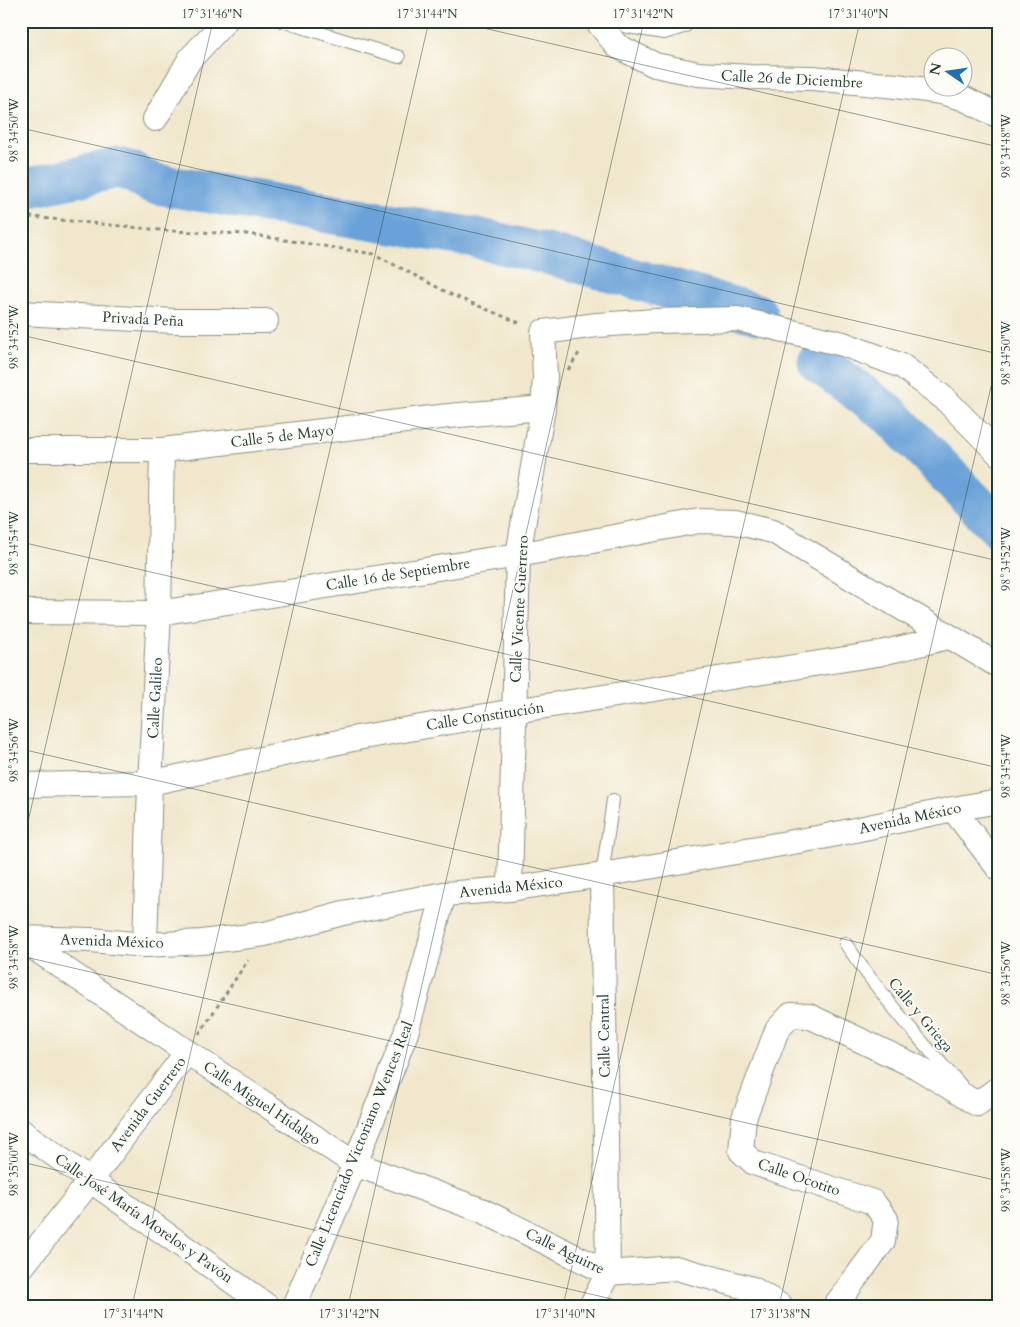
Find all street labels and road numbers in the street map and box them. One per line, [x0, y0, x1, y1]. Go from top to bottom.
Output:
street label: Calle 26 de Diciembre [721, 65, 864, 93]
street label: Privada Peña [102, 307, 185, 331]
street label: Calle 5 de Mayo [229, 420, 335, 452]
street label: Calle Vicente Guerrero [505, 535, 533, 683]
street label: Calle 16 de Septiembre [324, 553, 472, 595]
street label: Calle Galileo [143, 657, 167, 739]
street label: Calle Constitución [425, 697, 546, 735]
street label: Avenida México [857, 797, 963, 839]
street label: Avenida México [458, 872, 564, 902]
street label: Avenida México [60, 929, 164, 953]
street label: Calle y Griega [884, 973, 958, 1057]
street label: Calle Central [593, 994, 615, 1078]
street label: Calle Licenciado Victoriano Wences Real [300, 1018, 418, 1270]
street label: Avenida Guerrero [106, 1052, 190, 1156]
street label: Calle Miguel Hidalgo [199, 1056, 325, 1150]
street label: Calle José María Morelos y Pavón [51, 1149, 237, 1288]
street label: Calle Ocotito [755, 1154, 843, 1200]
street label: Calle Aguirre [522, 1223, 608, 1279]

